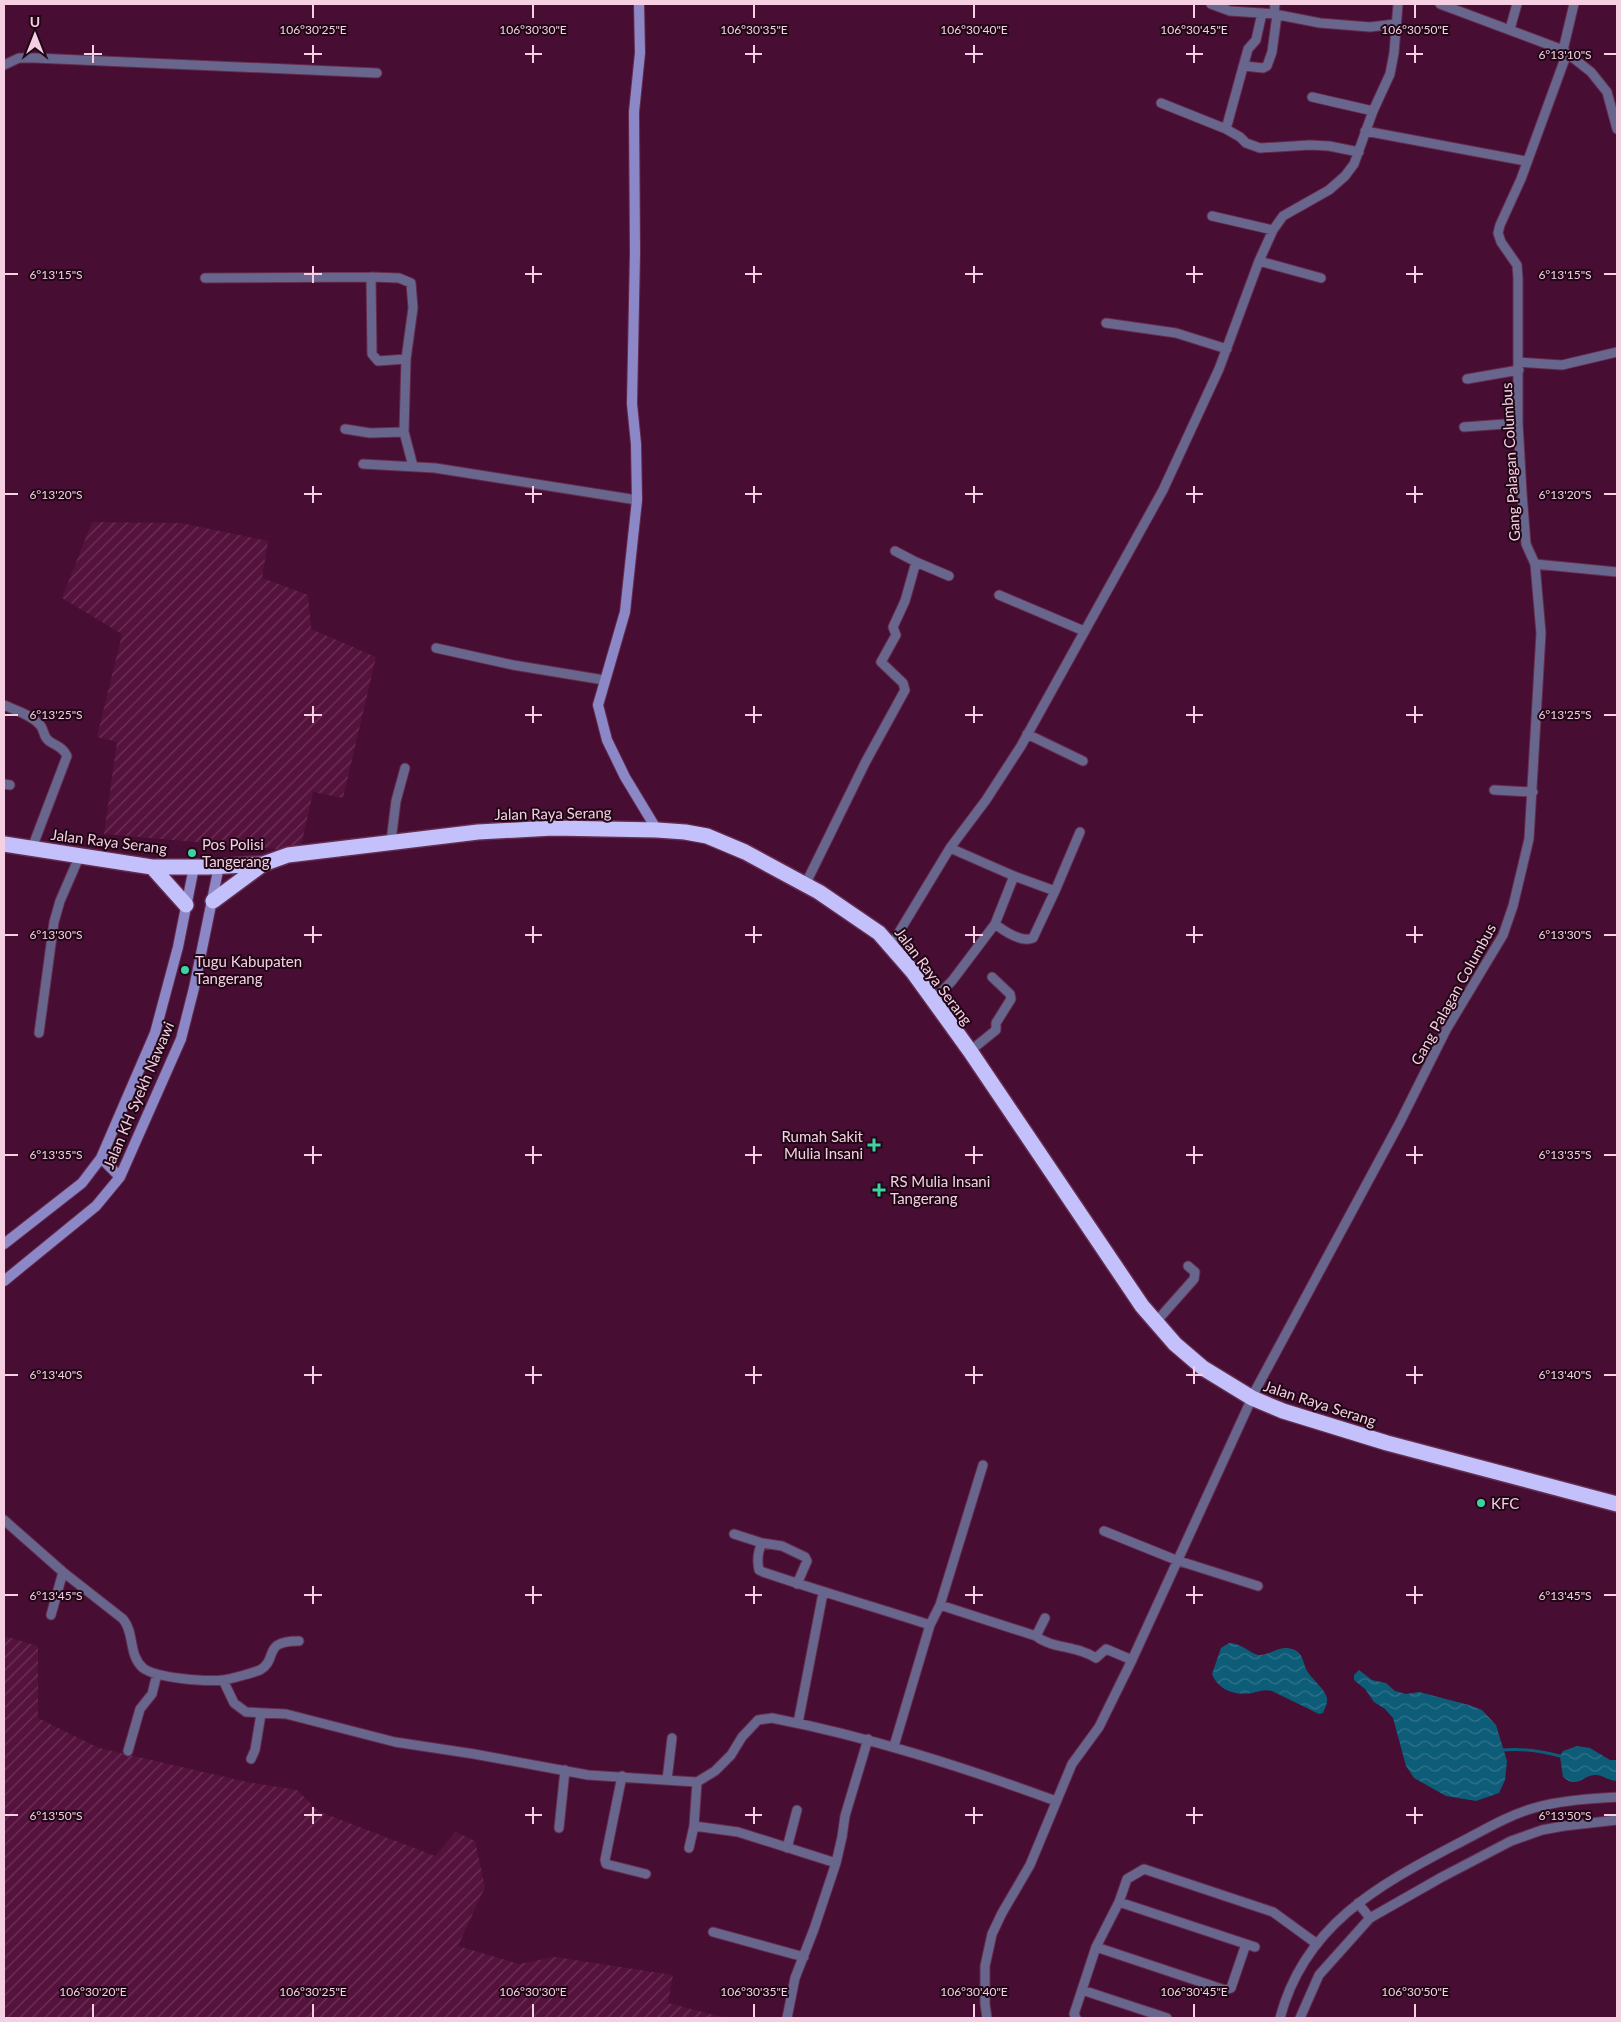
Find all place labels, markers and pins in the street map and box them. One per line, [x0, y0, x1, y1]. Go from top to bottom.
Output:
place label: Pos Polisi Tangerang [202, 835, 270, 870]
marker: Pos Polisi Tangerang [186, 847, 198, 859]
place label: Tugu Kabupaten Tangerang [195, 952, 302, 987]
marker: Tugu Kabupaten Tangerang [179, 964, 191, 976]
place label: Rumah Sakit Mulia Insani [781, 1127, 864, 1162]
marker: Rumah Sakit Mulia Insani [867, 1138, 881, 1152]
place label: RS Mulia Insani Tangerang [890, 1172, 990, 1207]
marker: RS Mulia Insani Tangerang [872, 1183, 886, 1197]
place label: KFC [1491, 1494, 1519, 1512]
marker: KFC [1475, 1497, 1487, 1509]

